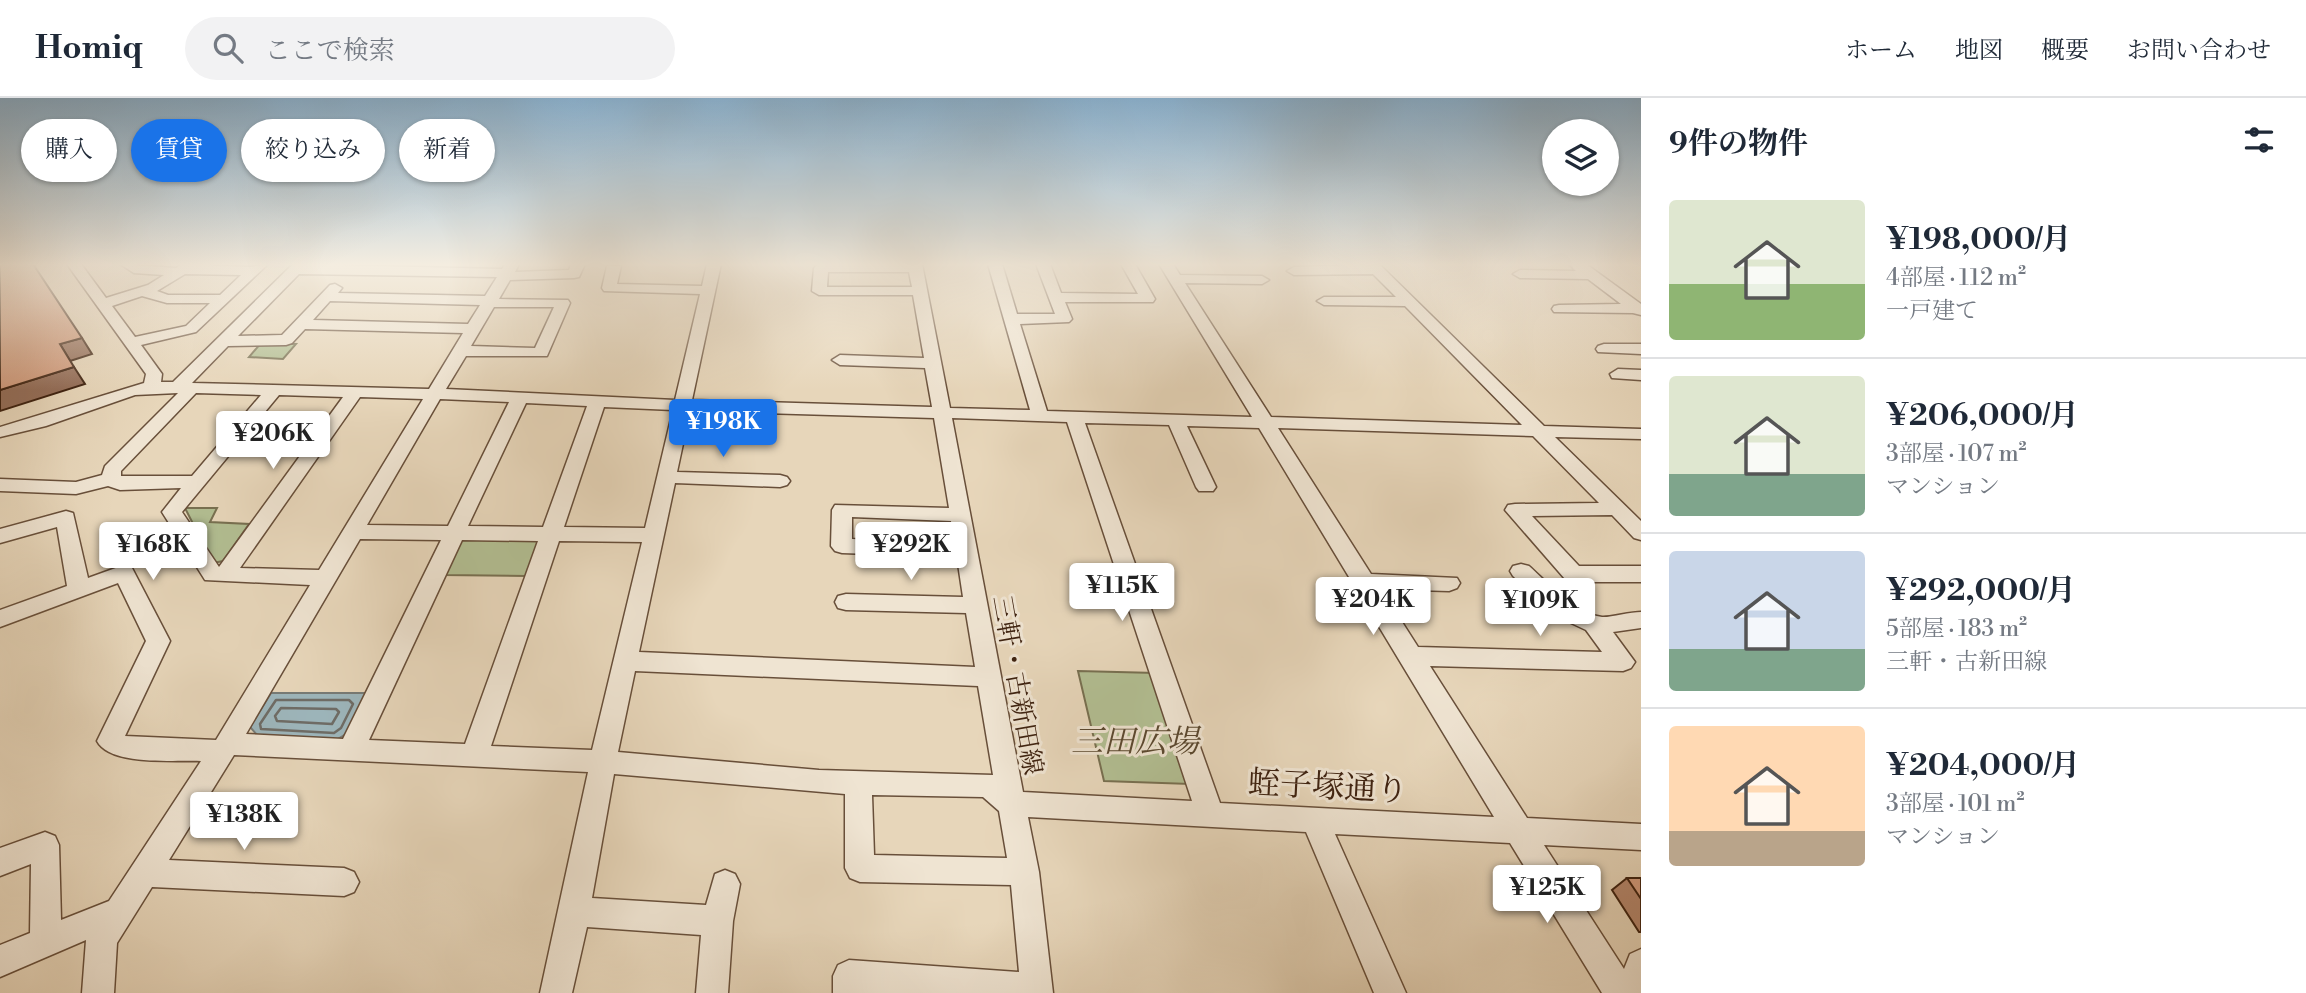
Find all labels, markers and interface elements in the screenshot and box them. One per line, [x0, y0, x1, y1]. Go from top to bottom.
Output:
search box [185, 17, 675, 80]
text: Homiq [35, 28, 143, 69]
icon: search [209, 29, 247, 67]
text: ここで検索 [265, 35, 395, 67]
text: ホーム [1845, 36, 1917, 66]
text: 地図 [1955, 36, 2003, 66]
text: 概要 [2041, 36, 2089, 66]
text: お問い合わせ [2127, 36, 2271, 66]
chip: 購入 [21, 119, 117, 182]
chip: 賃貸 [131, 119, 227, 182]
chip: 絞り込み [241, 119, 385, 182]
chip: 新着 [399, 119, 495, 182]
map controls [1542, 119, 1619, 196]
button: layers [1542, 119, 1619, 196]
icon: filters [2240, 121, 2278, 159]
text: 9件の物件 [1669, 125, 1808, 163]
text: ¥198,000/月 [1886, 221, 2071, 259]
icon: home [1725, 228, 1809, 312]
text: 4部屋 · 112 m² [1886, 264, 2026, 292]
text: 一戸建て [1886, 297, 1978, 325]
text: ¥206,000/月 [1886, 397, 2079, 435]
pin: ¥198K [674, 400, 772, 459]
icon: home [1725, 404, 1809, 488]
text: ¥198K [685, 408, 761, 436]
pin: ¥206K [224, 412, 322, 471]
text: ¥206K [232, 420, 314, 448]
text: 3部屋 · 107 m² [1886, 440, 2027, 468]
text: マンション [1886, 473, 2000, 501]
pin: ¥168K [104, 522, 202, 582]
pin: ¥292K [862, 522, 960, 582]
text: ¥168K [115, 531, 191, 559]
text: ¥292K [871, 531, 951, 559]
pin: ¥115K [1073, 564, 1171, 623]
text: ¥115K [1085, 572, 1159, 600]
text: ¥292,000/月 [1886, 572, 2076, 610]
pin: ¥204K [1324, 578, 1422, 637]
pin: ¥109K [1491, 578, 1589, 638]
icon: home [1725, 579, 1809, 663]
text: ¥204K [1332, 586, 1414, 614]
text: ¥109K [1501, 587, 1579, 615]
street label: 三軒・古新田線 [985, 593, 1049, 778]
text: 5部屋 · 183 m² [1886, 615, 2027, 643]
text: 三軒・古新田線 [1886, 648, 2047, 676]
park label: 三田広場 [1071, 722, 1202, 762]
text: ¥204,000/月 [1886, 747, 2080, 785]
icon: home [1725, 754, 1809, 838]
street label: 蛭子塚通り [1247, 763, 1409, 811]
text: 3部屋 · 101 m² [1886, 790, 2025, 818]
pin: ¥138K [195, 792, 293, 852]
text: ¥138K [206, 801, 282, 829]
text: マンション [1886, 823, 2000, 851]
pin: ¥125K [1498, 866, 1596, 925]
text: ¥125K [1509, 874, 1585, 902]

